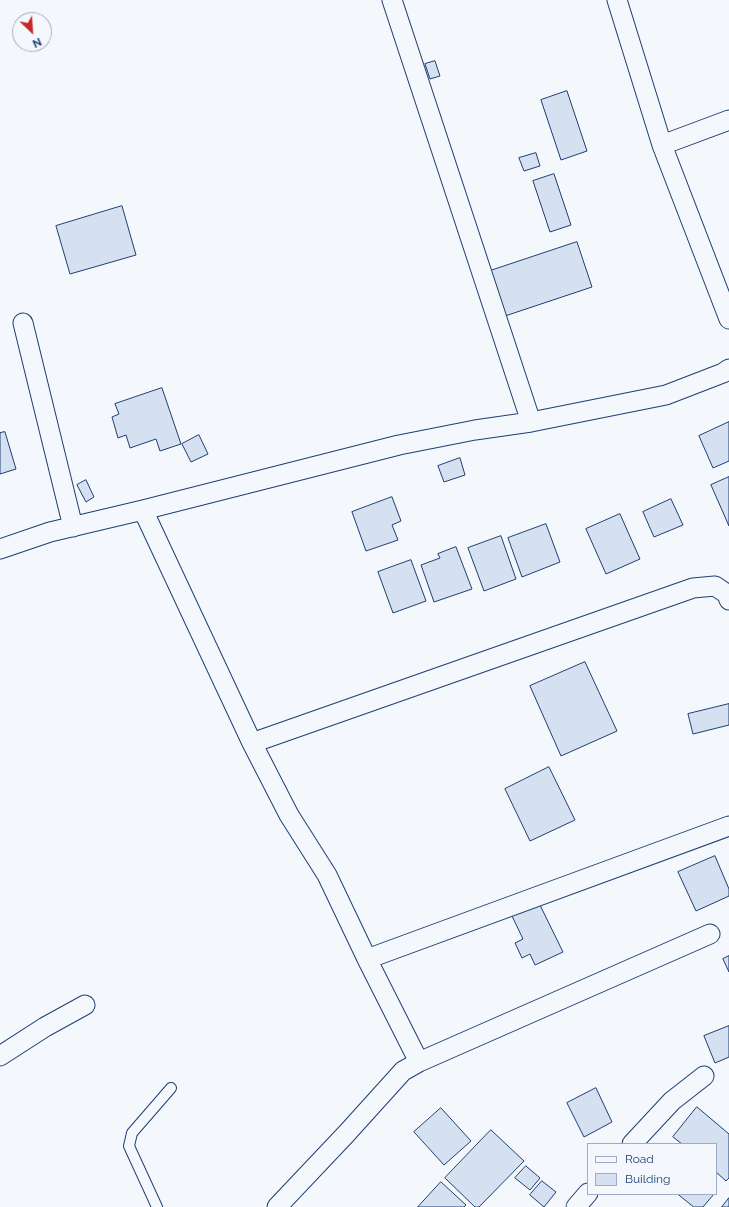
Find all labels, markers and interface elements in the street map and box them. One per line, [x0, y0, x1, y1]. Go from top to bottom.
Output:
north arrow [12, 12, 52, 52]
text: N [30, 35, 43, 50]
legend [587, 1143, 717, 1195]
text: Road [625, 1152, 654, 1166]
text: Building [625, 1172, 671, 1186]

